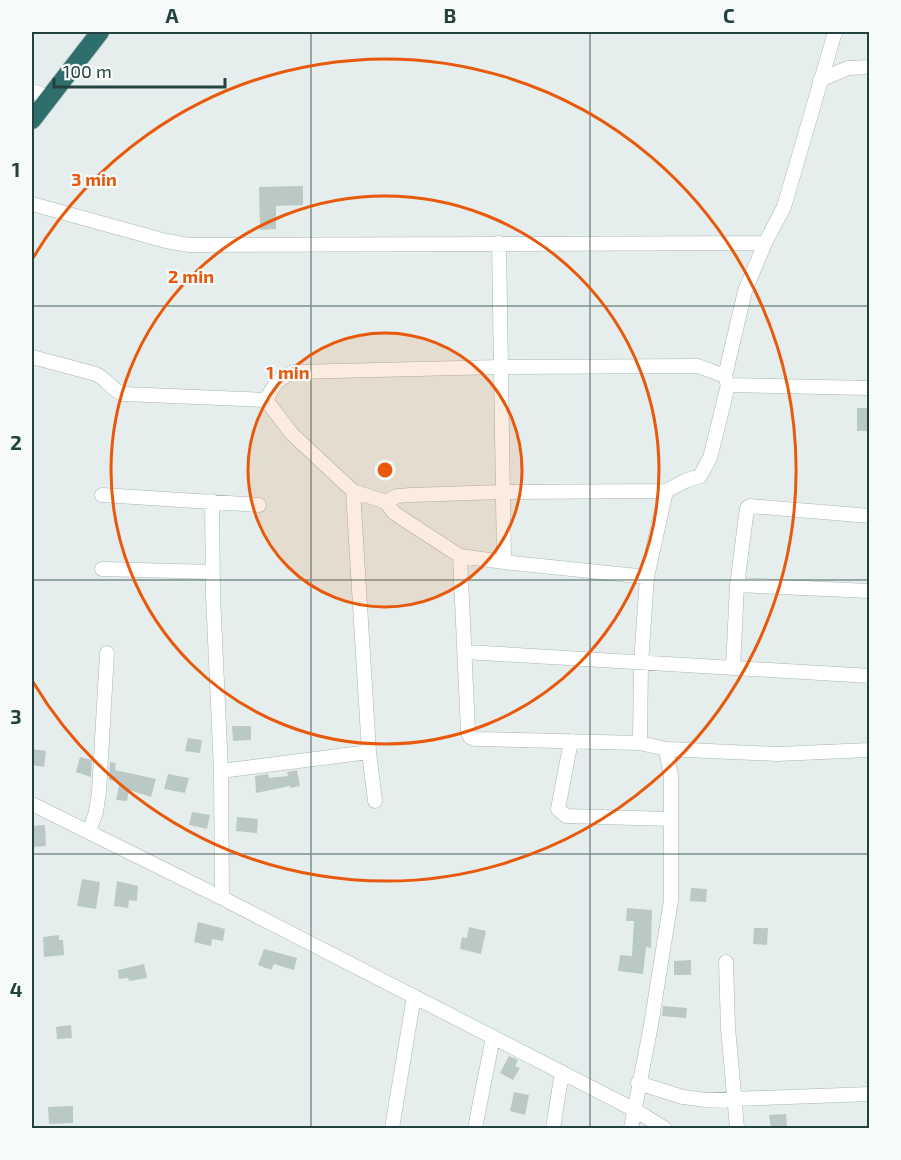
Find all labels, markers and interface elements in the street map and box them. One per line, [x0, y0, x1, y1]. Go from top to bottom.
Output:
text: A [165, 3, 179, 27]
text: B [444, 3, 456, 27]
text: C [723, 3, 735, 27]
scale bar [54, 51, 225, 89]
text: 100 m [63, 60, 112, 82]
text: 1 [12, 157, 20, 181]
text: 3 min [71, 168, 117, 190]
text: 2 min [168, 265, 214, 287]
text: 1 min [266, 361, 310, 383]
text: 2 [10, 430, 22, 454]
centre of rings [375, 460, 395, 480]
text: 3 [10, 704, 22, 728]
text: 4 [10, 977, 23, 1001]

